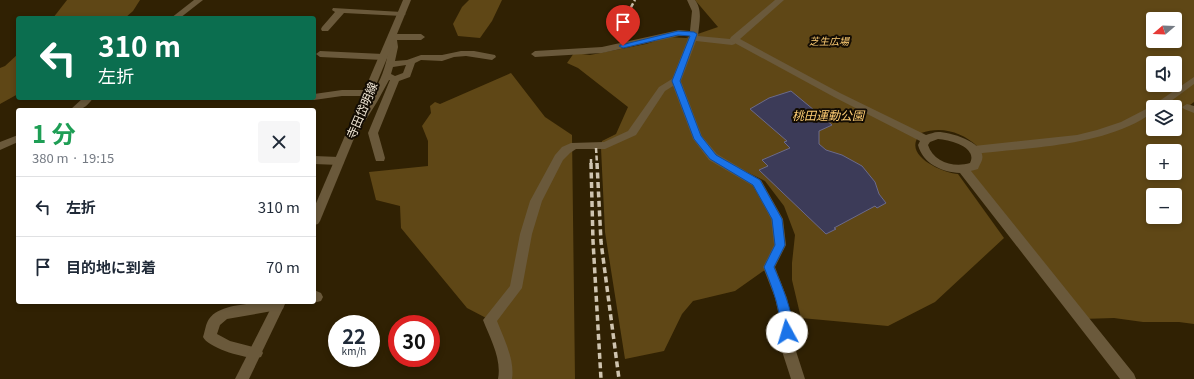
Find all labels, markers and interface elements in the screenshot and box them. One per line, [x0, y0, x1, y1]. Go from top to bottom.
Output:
pin [606, 5, 640, 46]
icon: arrive [612, 11, 634, 33]
north arrow [1146, 12, 1182, 48]
map controls [1146, 12, 1182, 224]
text: 310 m [98, 25, 181, 65]
icon: left [32, 32, 84, 84]
park label: 芝生広場 [809, 33, 850, 48]
button: sound [1146, 56, 1182, 92]
text: 左折 [98, 62, 134, 88]
street label: 寺田岱明線 [341, 79, 381, 141]
button: layers [1146, 100, 1182, 136]
park label: 桃田運動公園 [792, 106, 866, 123]
text: 1 分 [32, 115, 76, 150]
button: close [258, 121, 300, 163]
button: + [1146, 144, 1182, 180]
text: 380 m · 19:15 [32, 148, 114, 167]
button: − [1146, 188, 1182, 224]
icon: left [32, 196, 54, 218]
text: 左折 [66, 196, 96, 217]
text: 310 m [258, 196, 300, 217]
icon: arrive [32, 256, 54, 278]
text: 目的地に到着 [66, 256, 156, 277]
text: 70 m [266, 256, 300, 277]
position arrow [766, 311, 808, 353]
speed limit sign: 30 [388, 315, 440, 367]
text: 22 [342, 321, 366, 350]
text: km/h [342, 343, 366, 358]

